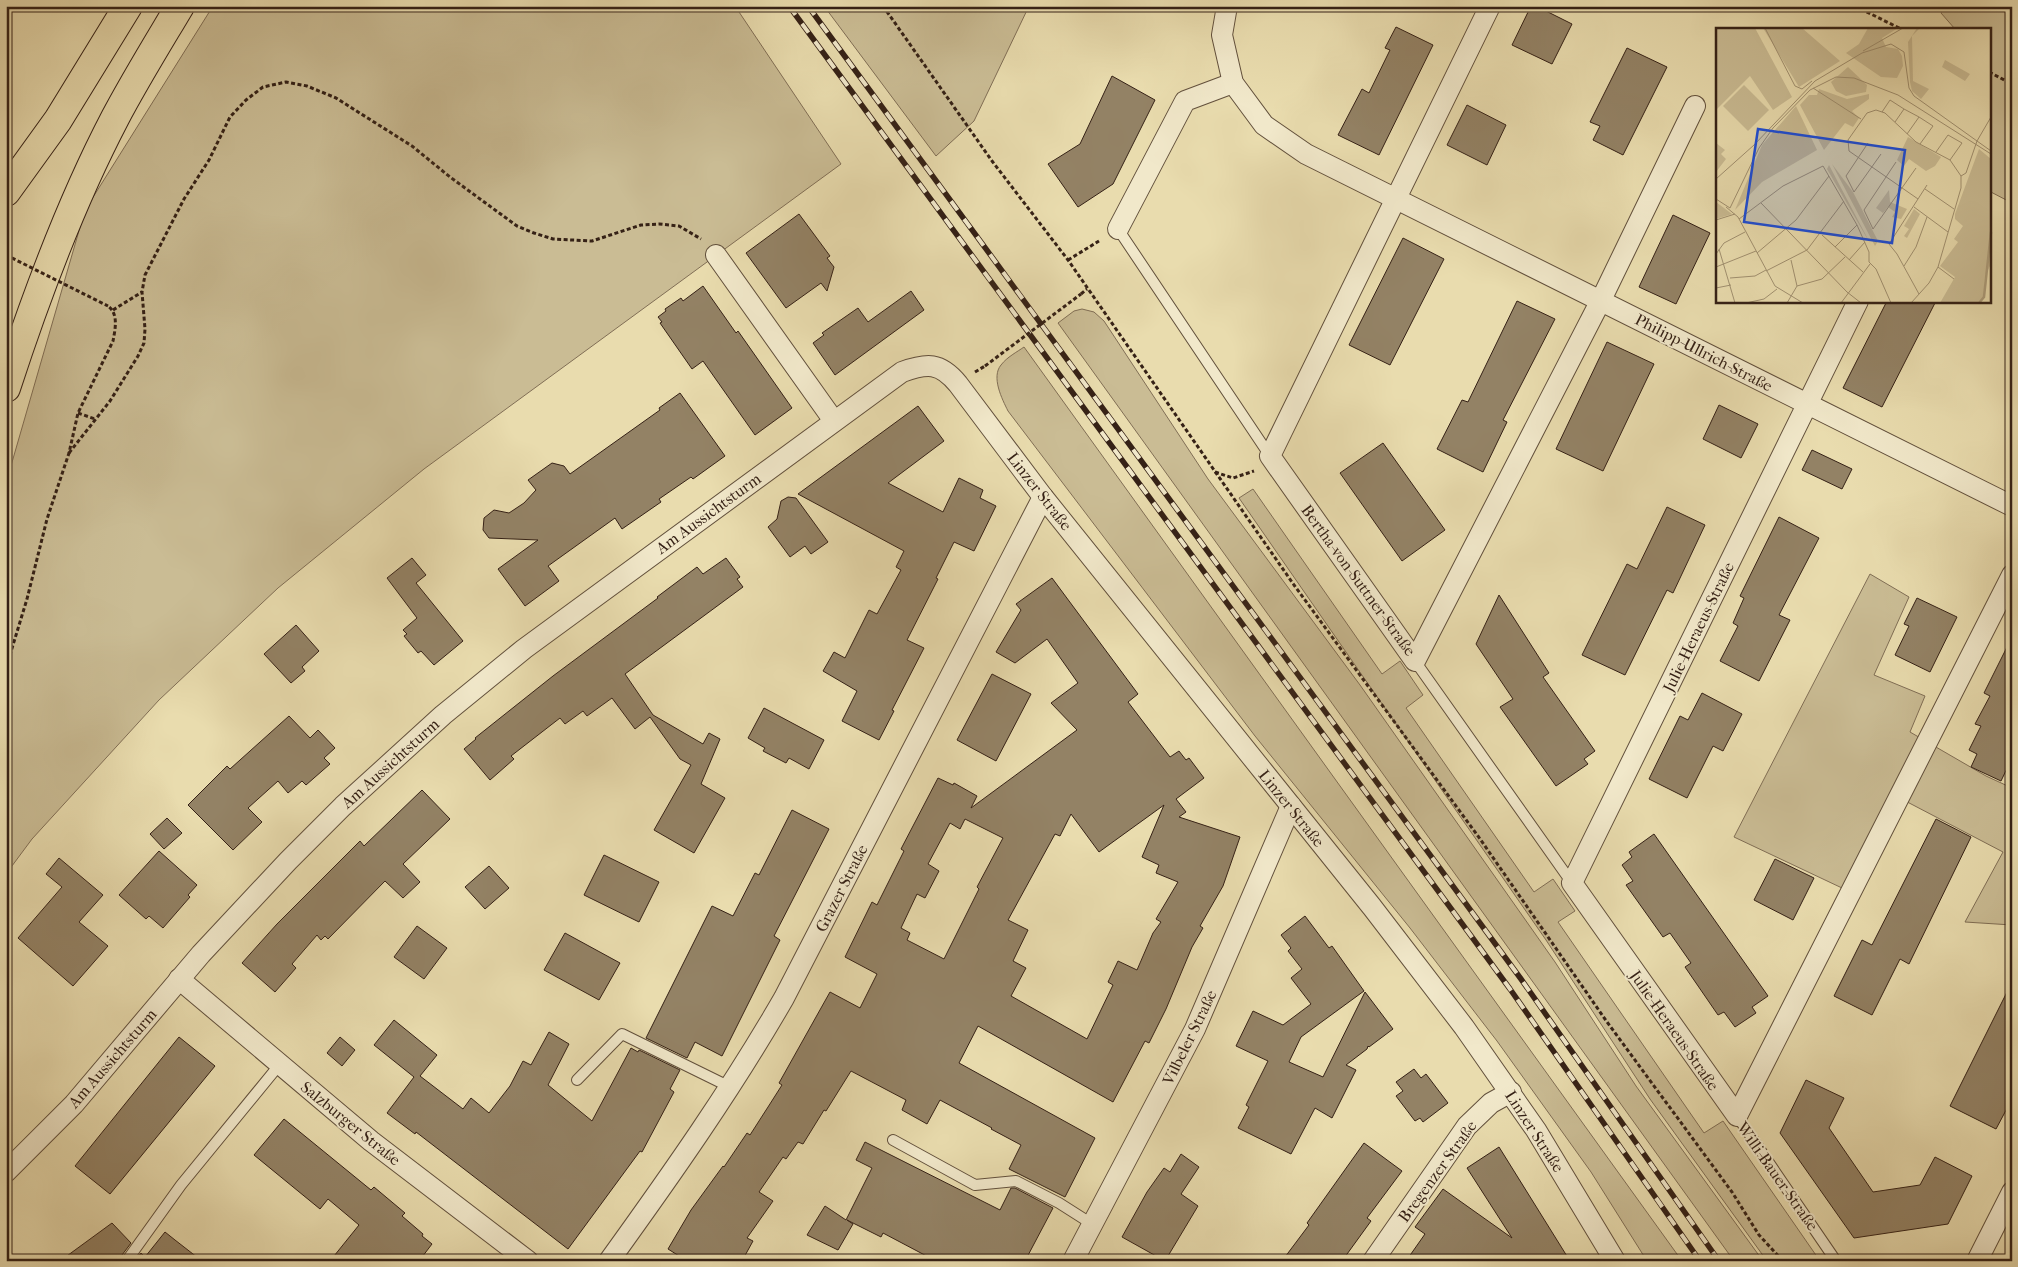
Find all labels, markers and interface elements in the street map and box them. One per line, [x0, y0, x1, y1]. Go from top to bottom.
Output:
inset map [1716, 28, 1990, 302]
street label: Philipp-Ullrich-Straße [1632, 310, 1776, 395]
street label: Linzer Straße [1003, 449, 1076, 534]
street label: Am Aussichtsturm [651, 469, 765, 558]
street label: Bertha-von-Suttner-Straße [1297, 501, 1420, 660]
street label: Julie-Heraeus-Straße [1658, 559, 1738, 697]
street label: Am Aussichtsturm [337, 714, 444, 813]
street label: Linzer Straße [1255, 766, 1329, 851]
street label: Grazer Straße [811, 841, 872, 935]
street label: Julie-Heraeus-Straße [1625, 965, 1723, 1094]
street label: Vilbeler Straße [1158, 987, 1221, 1089]
street label: Am Aussichtsturm [64, 1004, 161, 1113]
street label: Salzburger Straße [297, 1077, 404, 1169]
street label: Linzer Straße [1501, 1087, 1568, 1176]
street label: Bregenzer Straße [1394, 1117, 1481, 1226]
street label: Willi-Bauer-Straße [1732, 1117, 1822, 1234]

